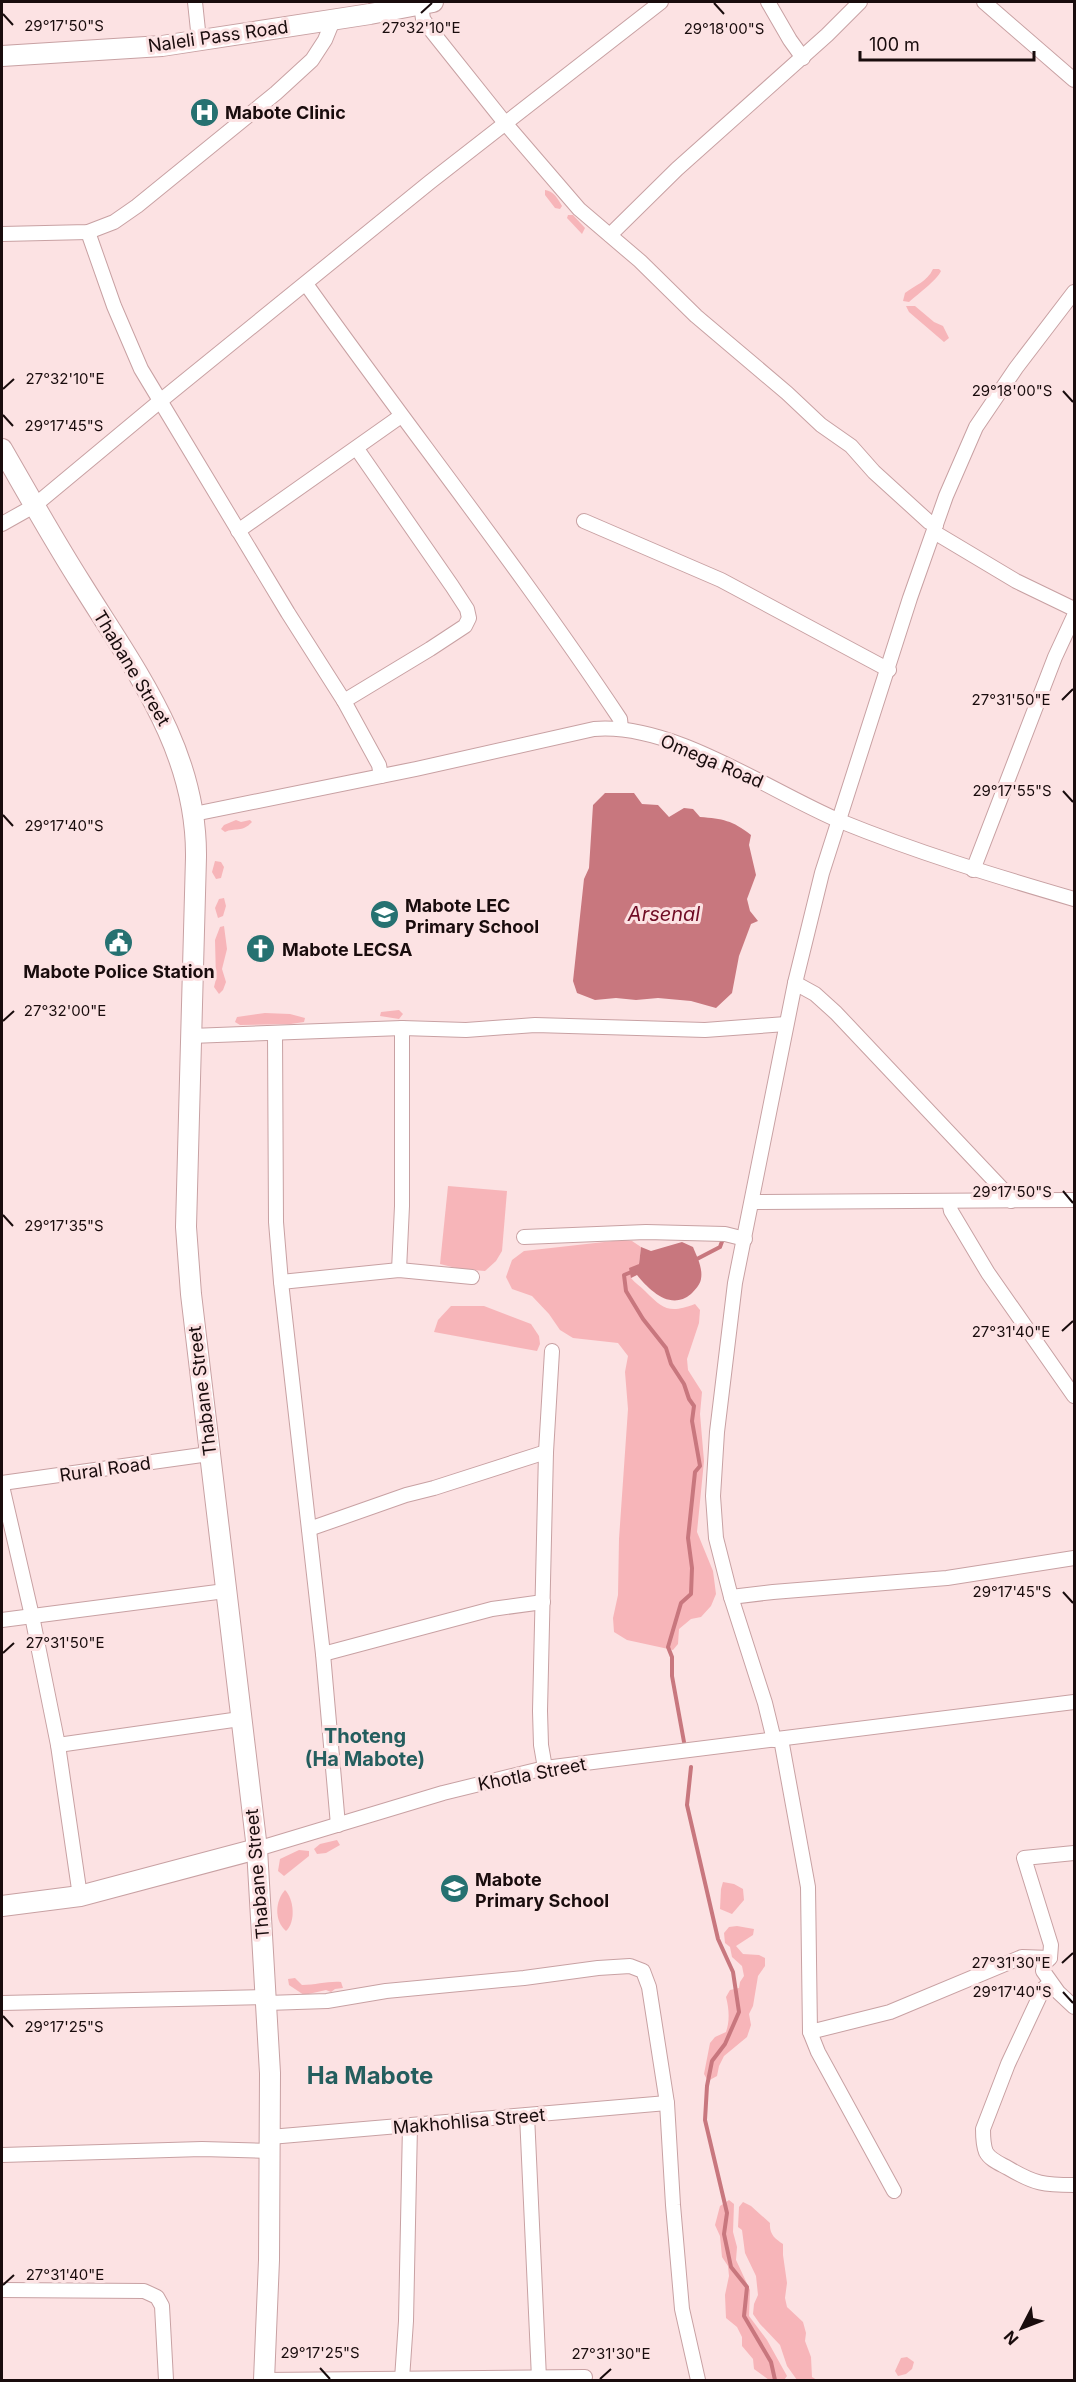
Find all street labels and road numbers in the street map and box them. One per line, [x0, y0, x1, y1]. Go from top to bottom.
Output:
street label: Naleli Pass Road [147, 16, 289, 56]
street label: Thabane Street [89, 607, 175, 729]
street label: Omega Road [657, 730, 767, 792]
street label: Thabane Street [184, 1325, 220, 1457]
street label: Rural Road [58, 1452, 152, 1486]
street label: Khotla Street [476, 1753, 588, 1795]
street label: Thabane Street [241, 1808, 273, 1940]
street label: Makhohlisa Street [392, 2104, 546, 2138]

